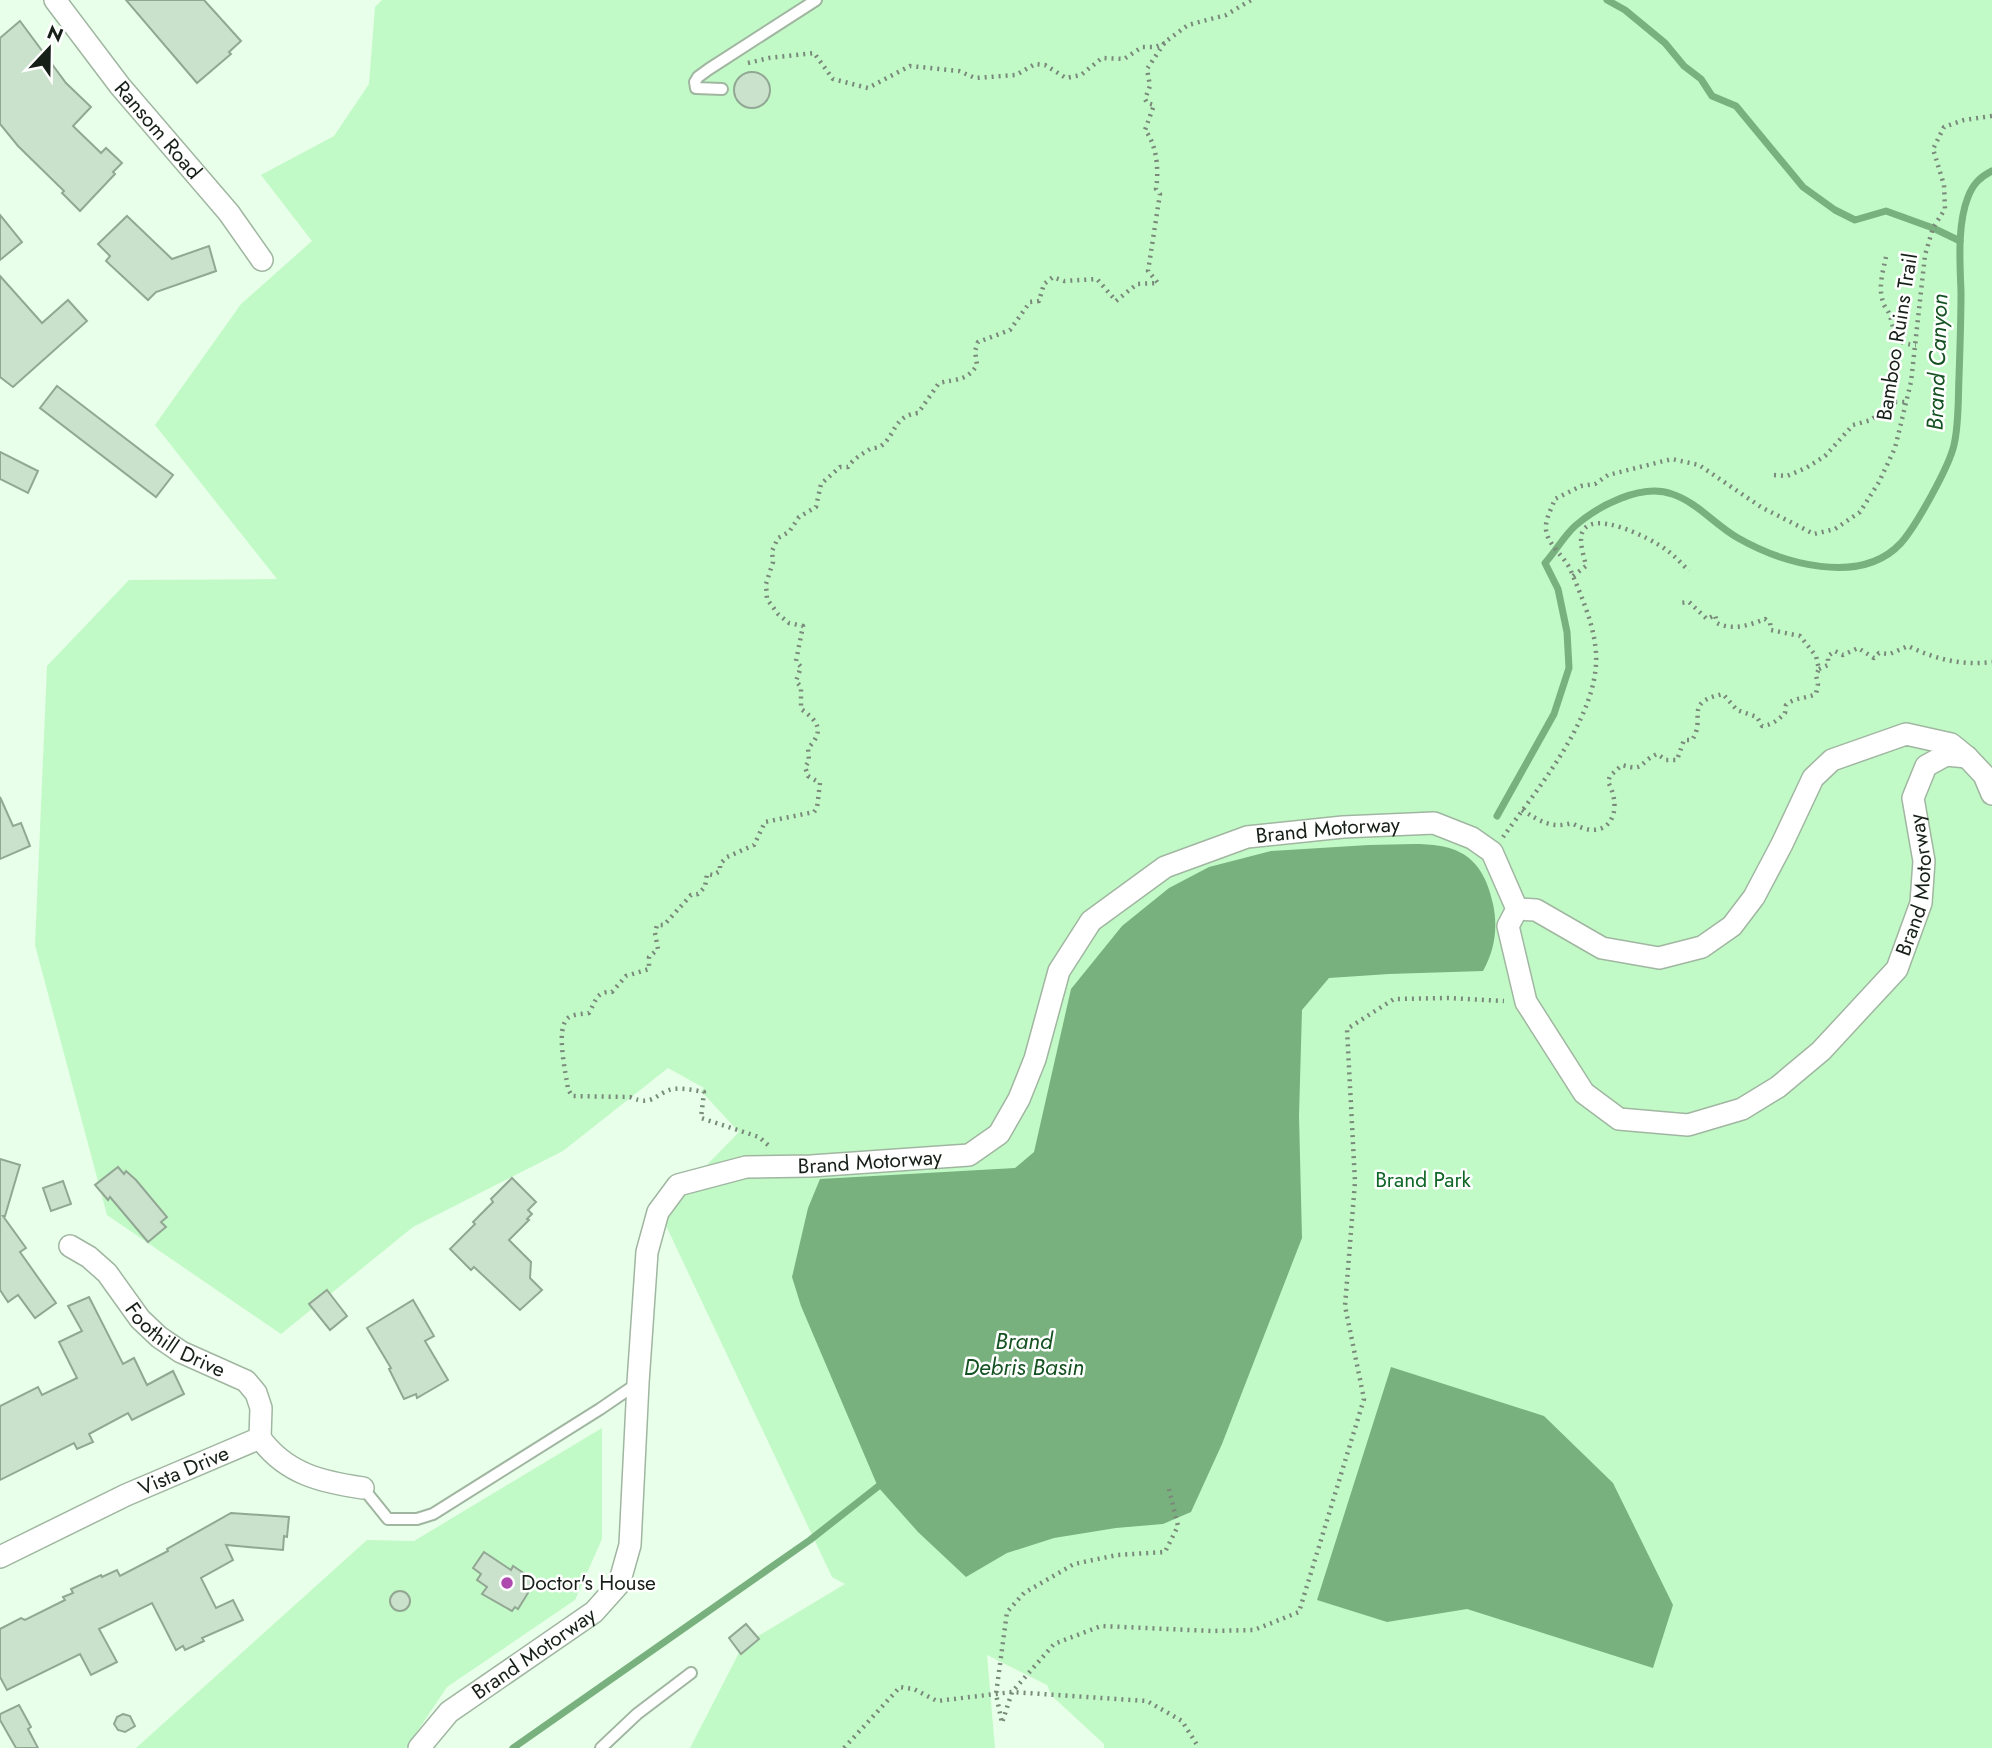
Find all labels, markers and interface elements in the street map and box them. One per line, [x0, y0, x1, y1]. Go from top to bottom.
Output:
north arrow [14, 14, 84, 84]
text: N [43, 18, 67, 49]
street label: Ransom Road [107, 75, 209, 186]
street label: Bamboo Ruins Trail [1869, 251, 1925, 423]
water label: Brand Canyon [1918, 293, 1956, 431]
street label: Brand Motorway [1254, 809, 1401, 851]
street label: Brand Motorway [1888, 811, 1940, 960]
street label: Brand Motorway [797, 1142, 944, 1181]
park label: Brand Park [1375, 1165, 1472, 1195]
street label: Foothill Drive [118, 1296, 230, 1385]
water label: Brand Debris Basin [964, 1324, 1084, 1384]
street label: Vista Drive [134, 1438, 234, 1503]
place label: Doctor's House [521, 1568, 656, 1598]
marker: Doctor's House [499, 1575, 515, 1591]
street label: Brand Motorway [466, 1600, 603, 1707]

